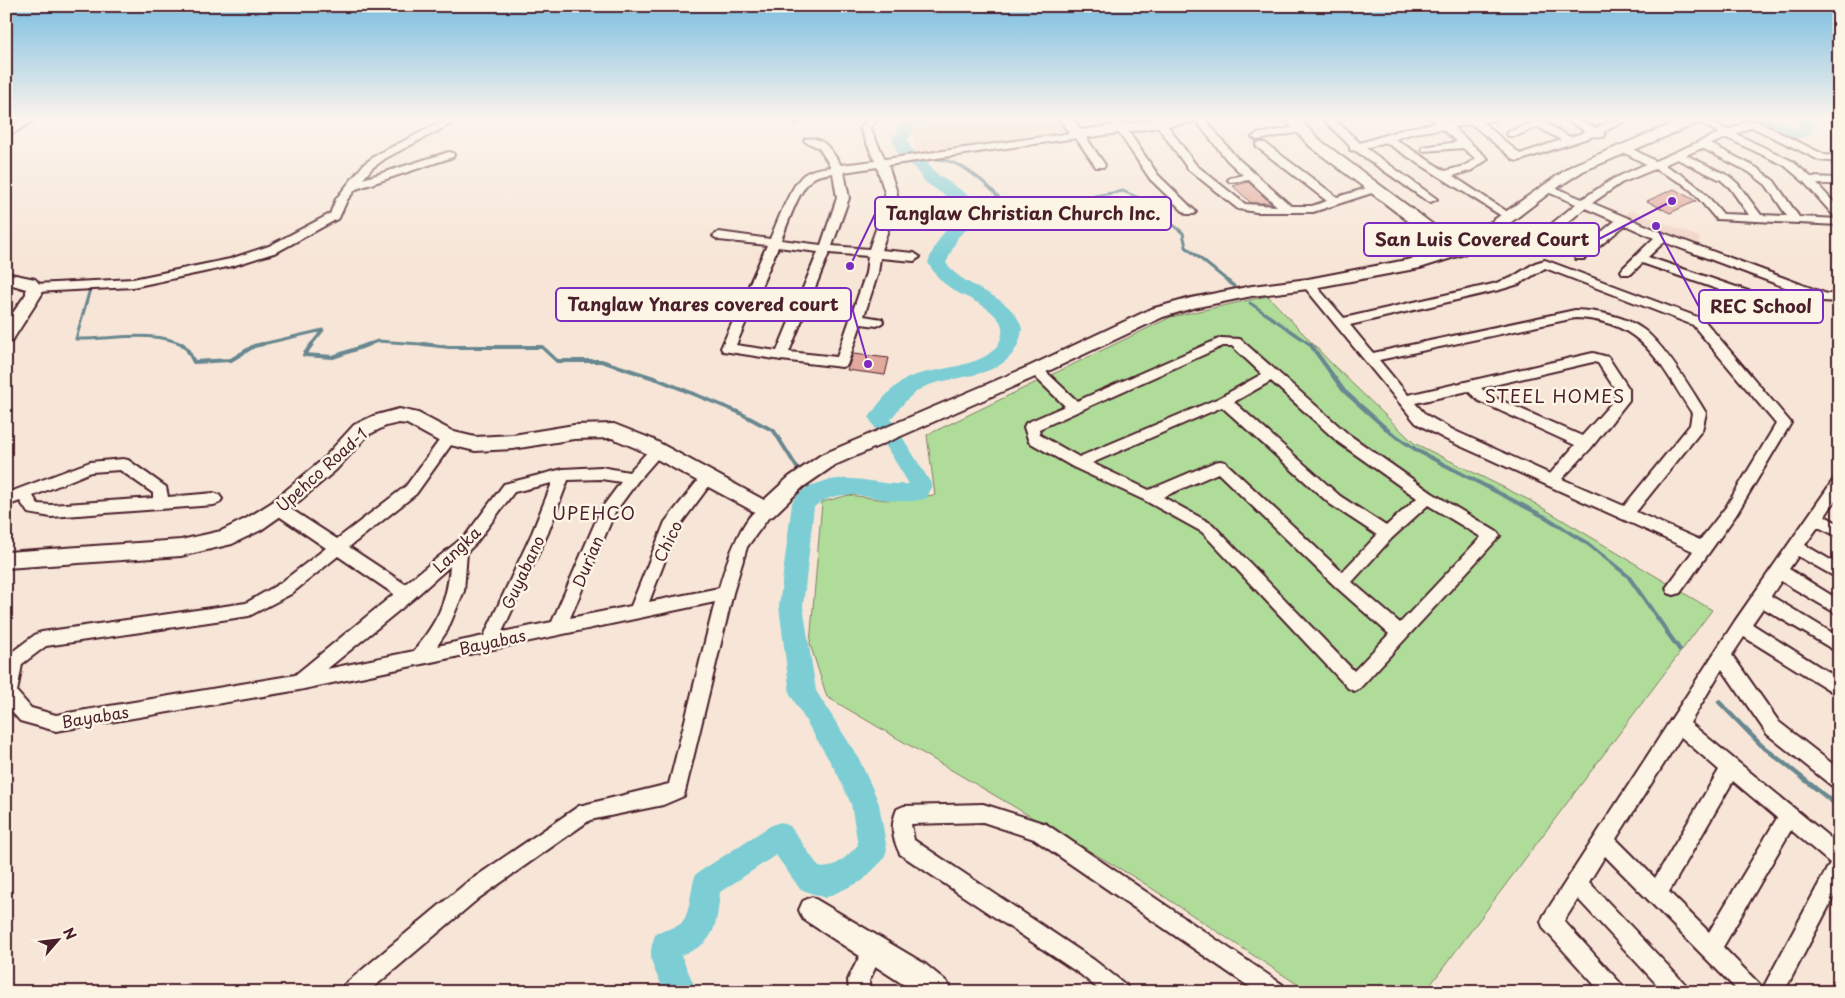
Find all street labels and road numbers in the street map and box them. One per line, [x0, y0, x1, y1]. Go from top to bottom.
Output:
street label: Upehco Road-1 [270, 421, 372, 517]
street label: Chico [647, 516, 687, 566]
street label: Langka [427, 520, 485, 578]
street label: Guyabano [494, 531, 550, 613]
street label: Durian [565, 532, 609, 590]
street label: Bayabas [456, 622, 528, 660]
street label: Bayabas [60, 699, 130, 733]

